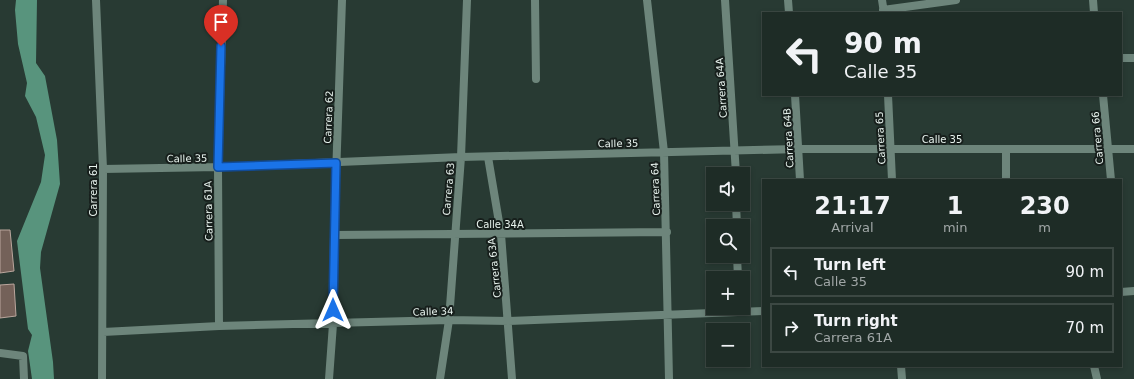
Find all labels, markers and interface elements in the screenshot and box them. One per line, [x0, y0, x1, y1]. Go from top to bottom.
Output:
pin [204, 5, 238, 46]
icon: arrive [210, 11, 232, 33]
text: 90 m [844, 27, 922, 60]
icon: left [778, 28, 830, 80]
street label: Carrera 64A [714, 57, 729, 118]
text: Calle 35 [844, 61, 917, 82]
street label: Carrera 62 [322, 90, 335, 144]
street label: Carrera 64B [781, 108, 796, 168]
street label: Carrera 65 [874, 111, 887, 165]
street label: Carrera 66 [1090, 111, 1105, 165]
street label: Calle 35 [922, 134, 962, 145]
street label: Calle 35 [598, 138, 638, 149]
street label: Calle 35 [167, 153, 207, 164]
street label: Carrera 63 [441, 162, 456, 216]
street label: Carrera 64 [649, 162, 662, 216]
street label: Carrera 61 [88, 163, 99, 217]
map controls [706, 167, 750, 367]
button: sound [706, 167, 750, 211]
street label: Carrera 61A [202, 181, 215, 241]
text: 21:17 [814, 192, 891, 220]
text: 1 [947, 192, 963, 220]
text: 230 [1020, 192, 1070, 220]
street label: Calle 34A [476, 219, 524, 230]
button: search [706, 219, 750, 263]
text: Arrival [831, 220, 874, 235]
text: min [943, 220, 967, 235]
text: m [1038, 220, 1051, 235]
street label: Carrera 63A [486, 237, 503, 298]
text: Turn left [814, 256, 886, 274]
icon: left [780, 261, 802, 283]
text: 90 m [1066, 263, 1104, 281]
button: + [706, 271, 750, 315]
text: Calle 35 [814, 274, 867, 289]
position arrow [312, 289, 354, 331]
street label: Calle 34 [412, 305, 454, 318]
text: Turn right [814, 312, 898, 330]
icon: right [780, 317, 802, 339]
text: 70 m [1066, 319, 1104, 337]
button: − [706, 323, 750, 367]
text: Carrera 61A [814, 330, 892, 345]

